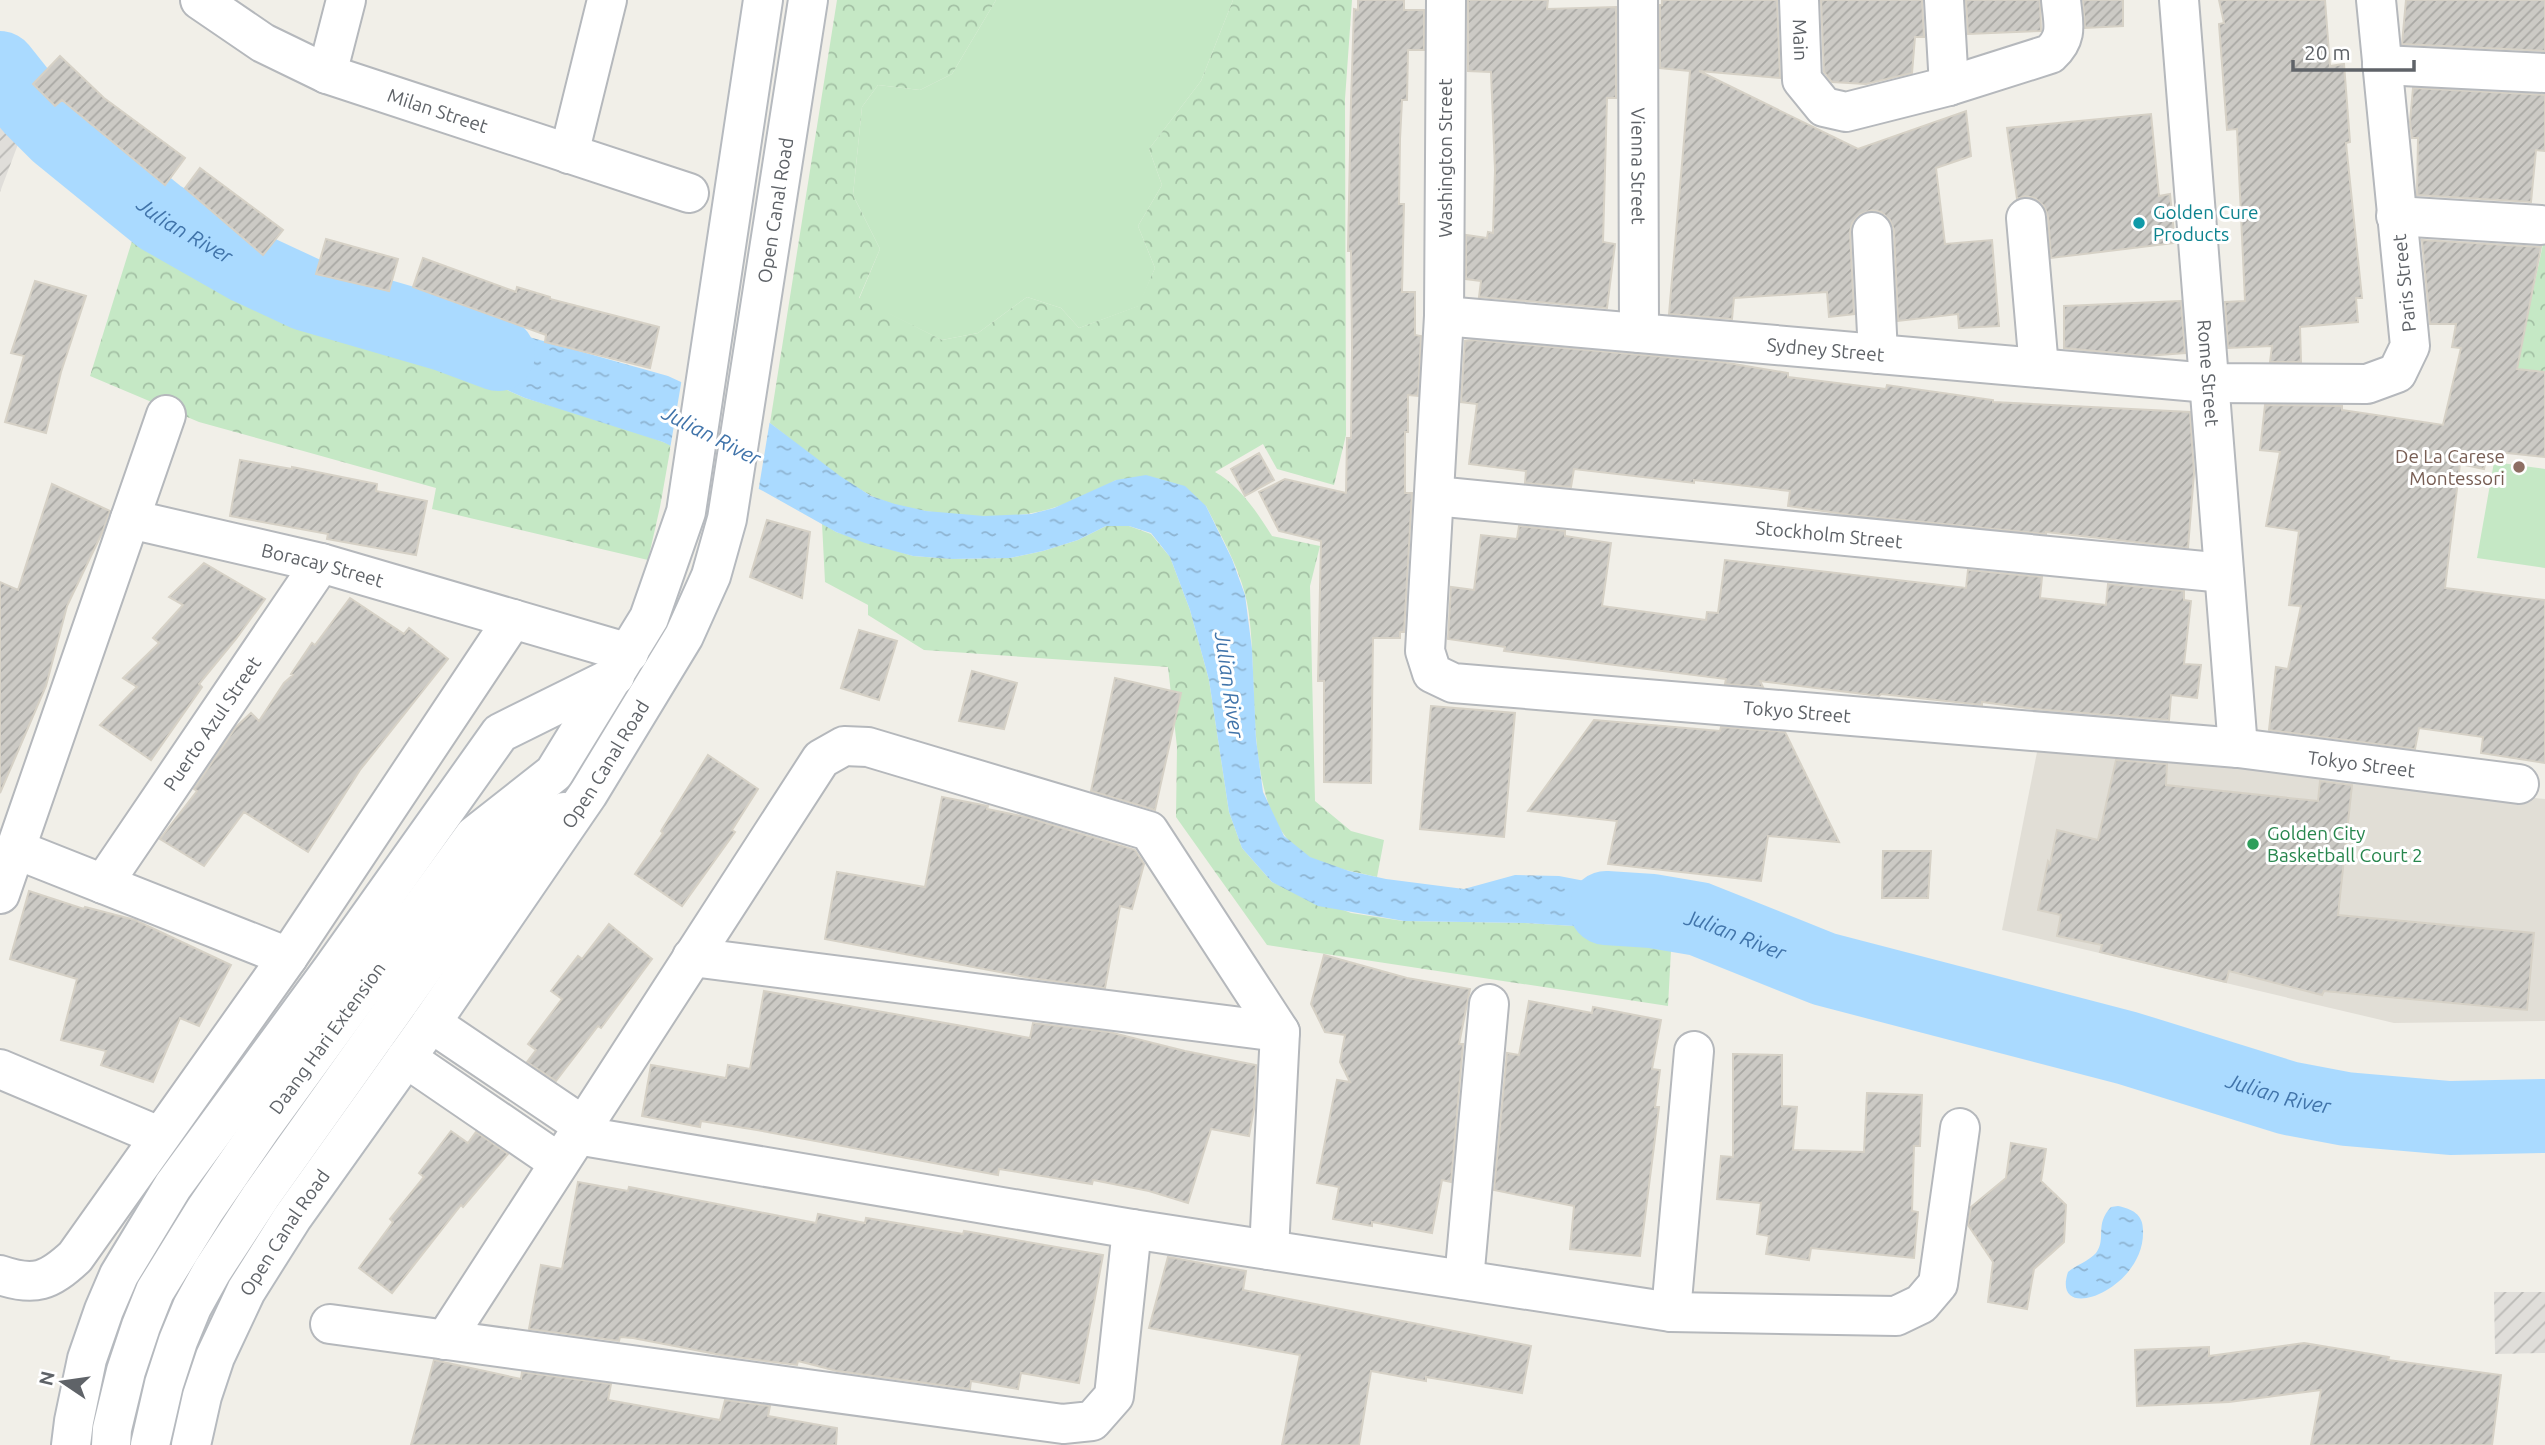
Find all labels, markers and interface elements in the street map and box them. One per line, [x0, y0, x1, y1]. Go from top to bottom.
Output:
street label: Main [1789, 19, 1812, 61]
scale bar [2293, 28, 2414, 72]
text: 20 m [2304, 40, 2351, 64]
street label: Washington Street [1434, 78, 1456, 238]
street label: Milan Street [385, 84, 491, 137]
street label: Vienna Street [1627, 108, 1650, 225]
street label: Open Canal Road [753, 136, 797, 285]
water label: Julian River [132, 191, 238, 268]
place label: Golden Cure Products [2153, 201, 2259, 245]
marker: Golden Cure Products [2131, 215, 2147, 231]
street label: Paris Street [2388, 232, 2420, 333]
street label: Rome Street [2193, 318, 2224, 428]
street label: Sydney Street [1766, 333, 1886, 366]
water label: Julian River [658, 400, 766, 470]
place label: De La Carese Montessori [2395, 445, 2505, 489]
marker: De La Carese Montessori [2511, 459, 2527, 475]
street label: Stockholm Street [1755, 516, 1904, 553]
street label: Boracay Street [259, 539, 387, 592]
water label: Julian River [1211, 629, 1249, 741]
street label: Puerto Azul Street [159, 652, 266, 795]
street label: Open Canal Road [557, 696, 653, 832]
street label: Tokyo Street [1742, 696, 1852, 727]
street label: Tokyo Street [2306, 746, 2417, 782]
place label: Golden City Basketball Court 2 [2267, 822, 2423, 866]
marker: Golden City Basketball Court 2 [2245, 836, 2261, 852]
water label: Julian River [1682, 905, 1790, 965]
street label: Daang Hari Extension [264, 958, 390, 1118]
water label: Julian River [2223, 1067, 2334, 1118]
street label: Open Canal Road [235, 1165, 334, 1300]
north arrow [28, 1347, 98, 1417]
text: N [34, 1369, 59, 1388]

